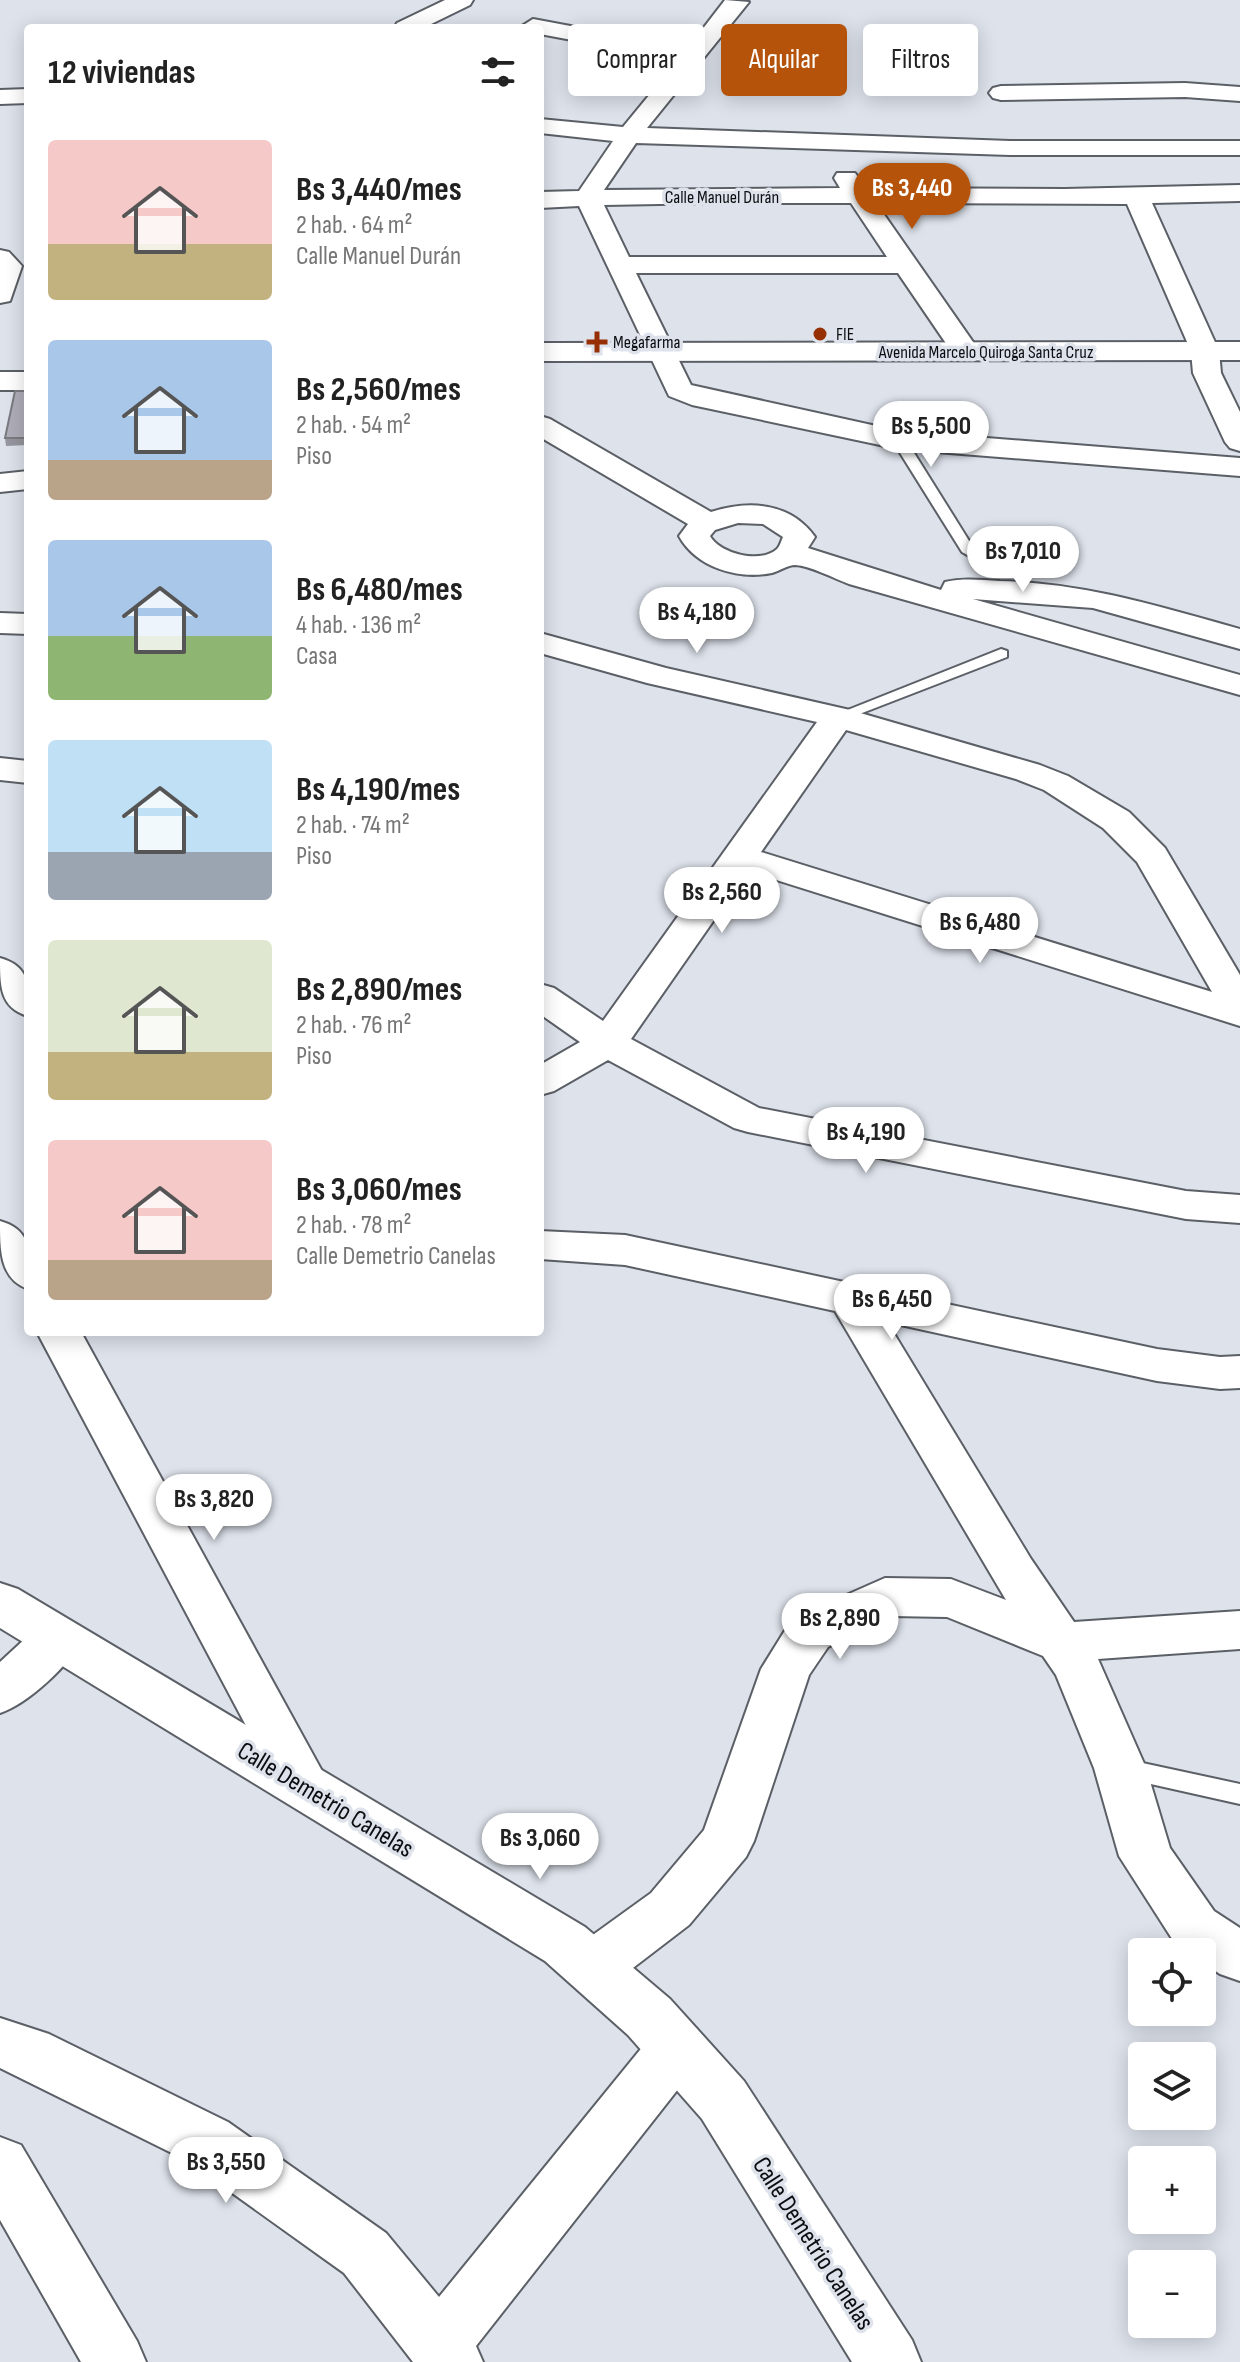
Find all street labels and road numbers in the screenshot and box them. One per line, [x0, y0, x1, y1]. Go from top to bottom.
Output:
street label: Calle Manuel Durán [665, 187, 779, 208]
street label: Avenida Marcelo Quiroga Santa Cruz [878, 342, 1094, 363]
street label: Calle Demetrio Canelas [232, 1736, 419, 1865]
street label: Calle Demetrio Canelas [745, 2152, 880, 2336]

